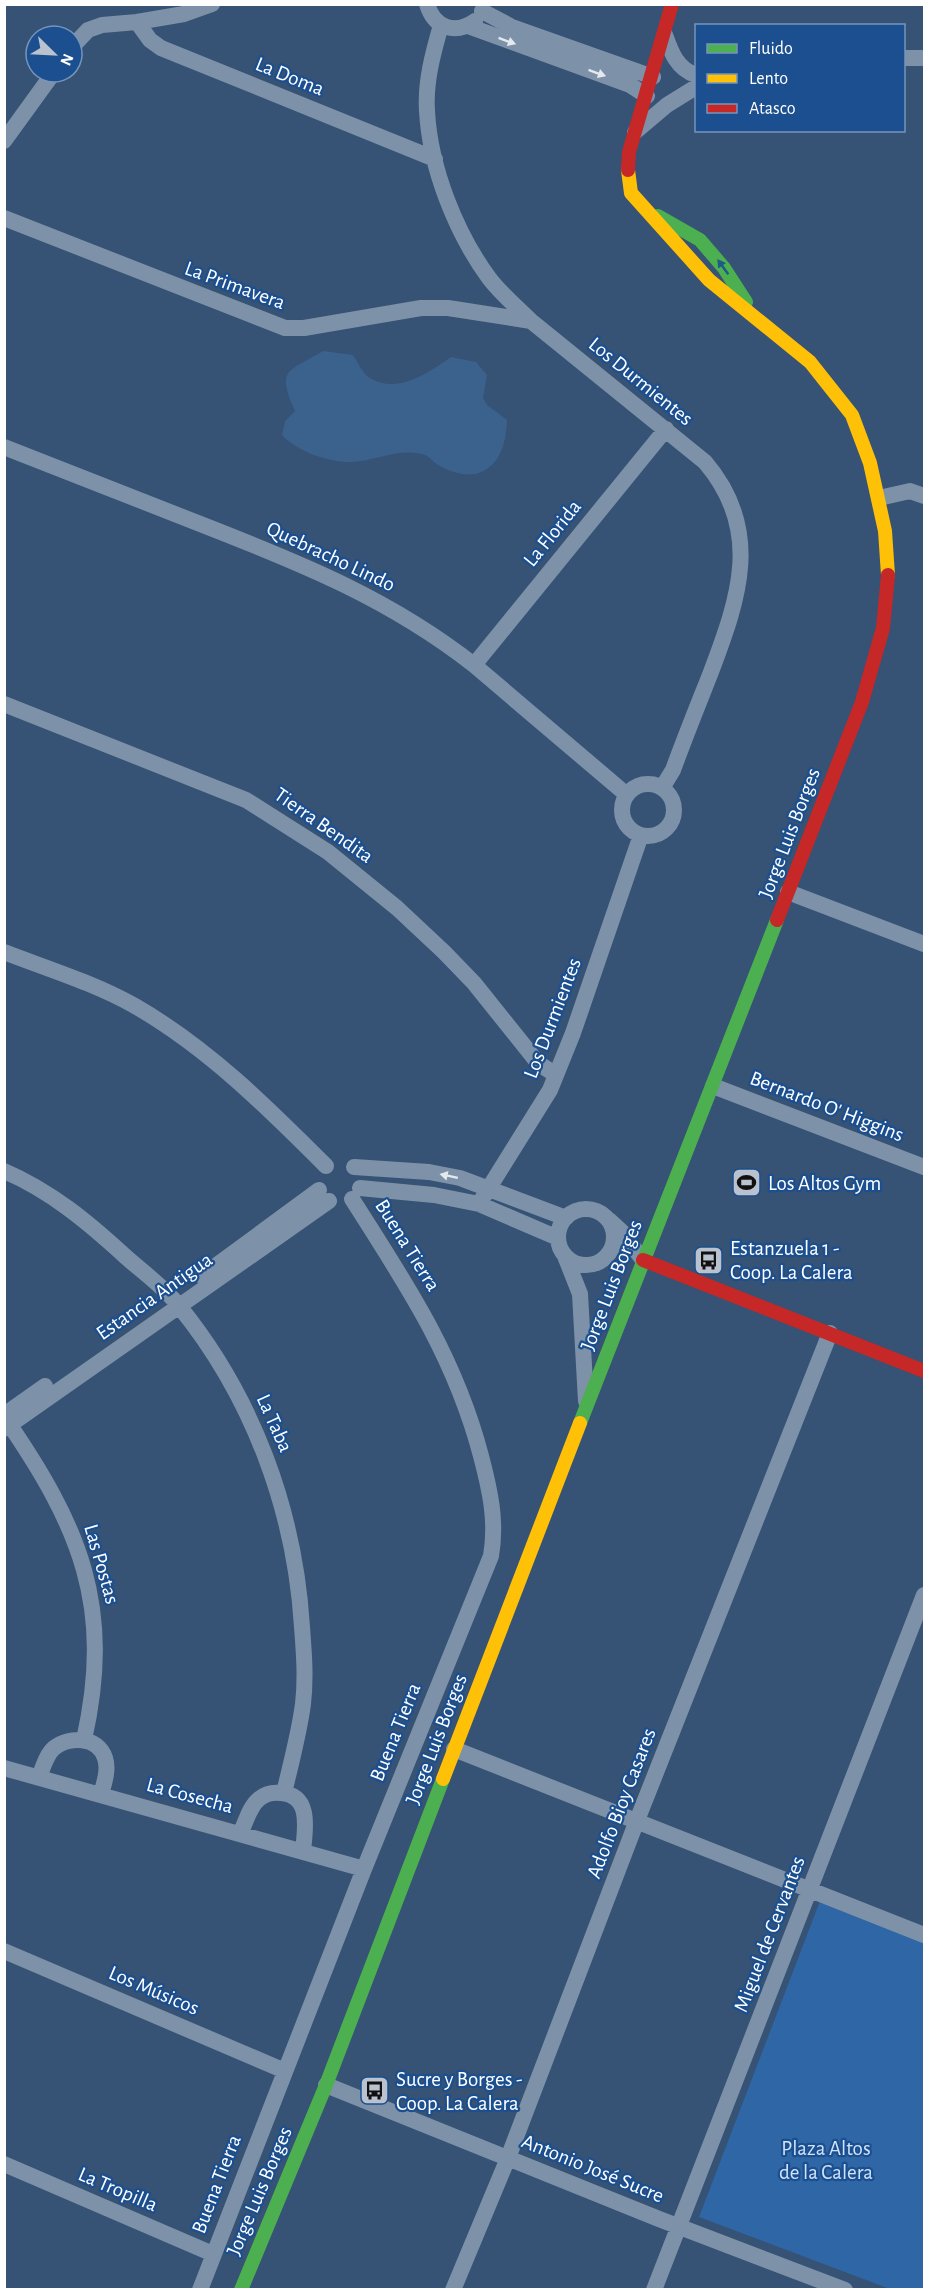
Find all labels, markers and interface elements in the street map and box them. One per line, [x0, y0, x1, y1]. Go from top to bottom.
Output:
north arrow [24, 24, 84, 84]
legend [695, 24, 905, 132]
one-way arrow [498, 36, 516, 46]
text: Fluido [749, 40, 793, 58]
text: N [57, 51, 76, 68]
street label: La Doma [252, 53, 327, 100]
one-way arrow [588, 69, 606, 78]
text: Lento [749, 70, 788, 88]
text: Atasco [749, 100, 796, 118]
street label: La Primavera [182, 258, 288, 313]
one-way arrow [717, 259, 729, 275]
street label: Los Durmientes [585, 333, 697, 430]
street label: La Florida [519, 496, 586, 571]
street label: Quebracho Lindo [263, 518, 398, 595]
street label: Jorge Luis Borges [755, 765, 824, 901]
street label: Tierra Bendita [270, 784, 377, 867]
street label: Los Durmientes [520, 955, 585, 1081]
street label: Bernardo O' Higgins [747, 1067, 907, 1145]
sports icon: Los Altos Gym [731, 1167, 763, 1199]
one-way arrow [440, 1170, 458, 1180]
place label: Los Altos Gym [768, 1173, 881, 1194]
street label: Buena Tierra [371, 1196, 444, 1295]
street label: Jorge Luis Borges [577, 1217, 646, 1353]
place label: Estanzuela 1 - Coop. La Calera [730, 1238, 853, 1283]
bus stop icon: Estanzuela 1 - Coop. La Calera [693, 1244, 725, 1276]
street label: Estancia Antigua [92, 1249, 216, 1344]
street label: La Taba [253, 1391, 297, 1456]
street label: Las Postas [80, 1522, 123, 1606]
street label: Jorge Luis Borges [402, 1671, 471, 1807]
street label: Buena Tierra [366, 1680, 425, 1784]
street label: Adolfo Bioy Casares [583, 1725, 660, 1881]
street label: La Cosecha [144, 1774, 236, 1817]
street label: Miguel de Cervantes [730, 1853, 809, 2015]
street label: Los Músicos [106, 1962, 202, 2019]
place label: Sucre y Borges - Coop. La Calera [396, 2069, 522, 2114]
bus stop icon: Sucre y Borges - Coop. La Calera [359, 2075, 391, 2107]
street label: Jorge Luis Borges [223, 2124, 296, 2259]
street label: Antonio José Sucre [519, 2130, 667, 2207]
street label: Buena Tierra [188, 2132, 245, 2236]
park label: Plaza Altos de la Calera [779, 2138, 873, 2183]
street label: La Tropilla [75, 2163, 161, 2216]

